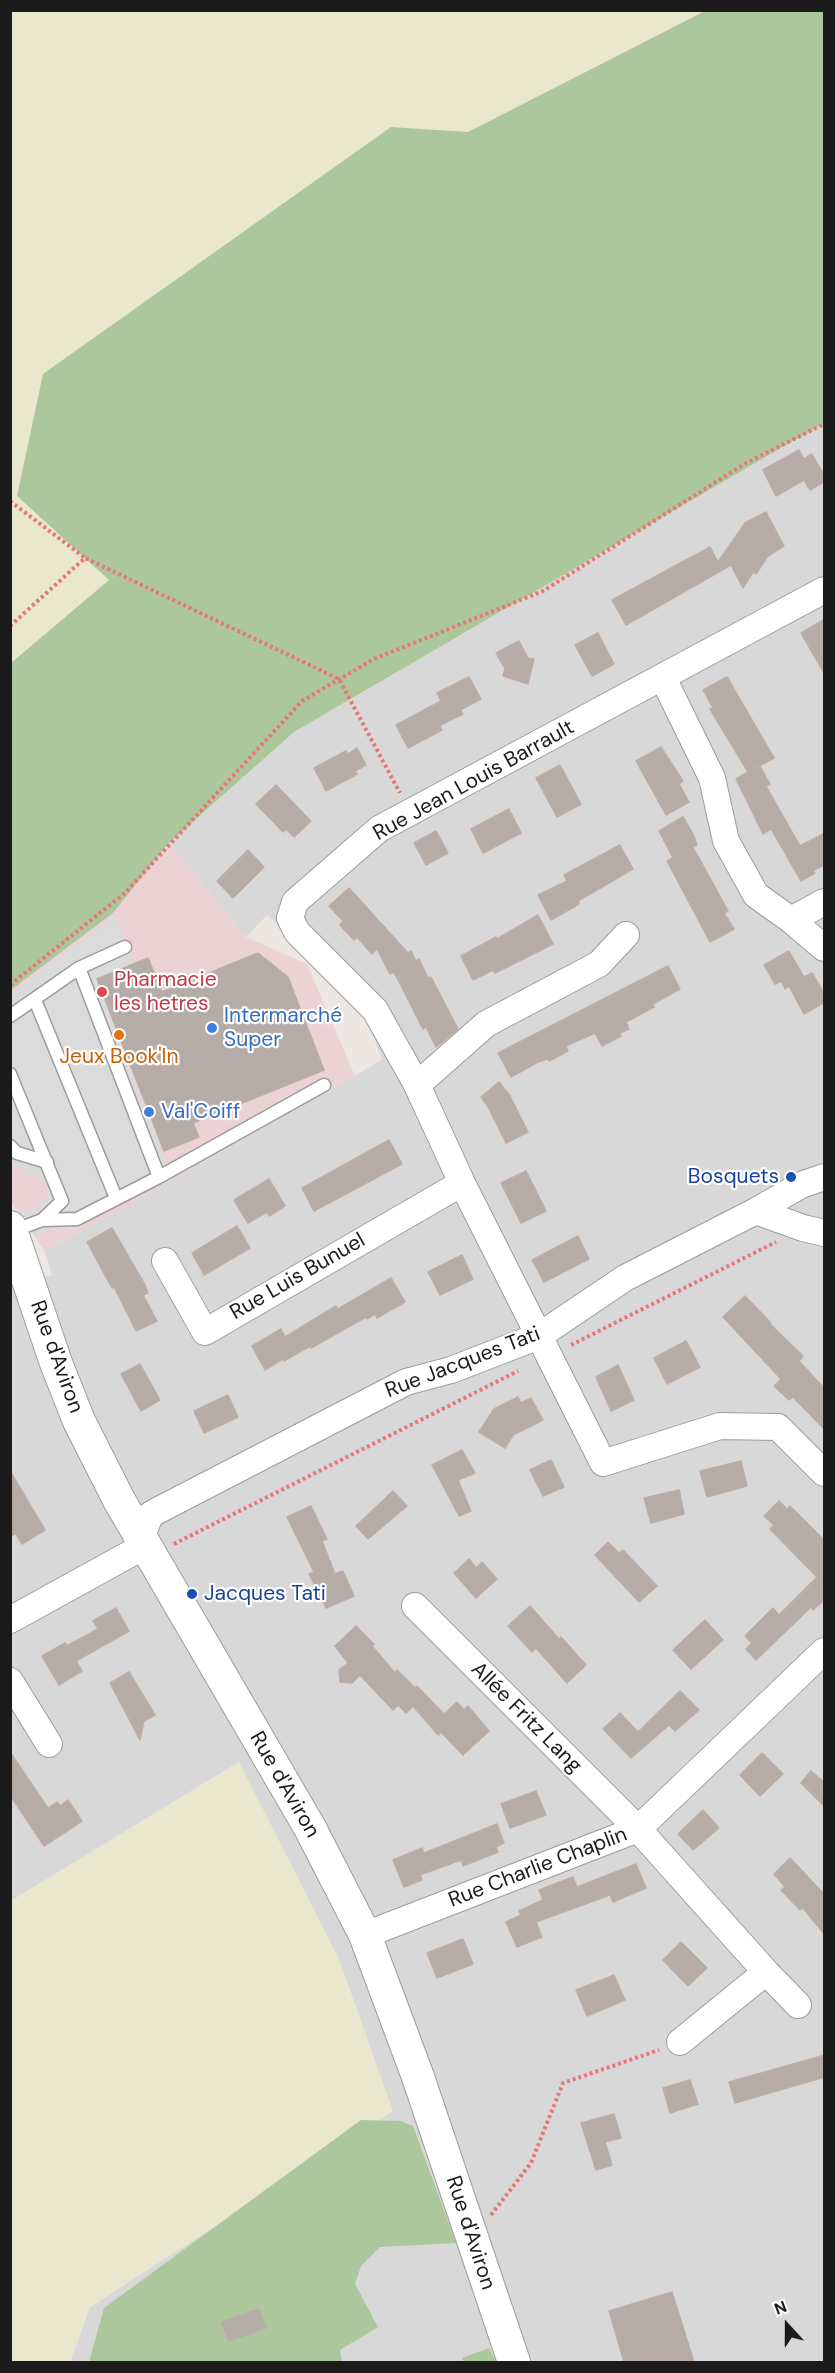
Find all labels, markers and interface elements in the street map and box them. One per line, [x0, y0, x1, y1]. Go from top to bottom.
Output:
street label: Rue Jean Louis Barrault [369, 715, 579, 847]
place label: Pharmacie les hetres [114, 967, 217, 1017]
marker: Pharmacie les hetres [95, 985, 109, 999]
place label: Intermarché Super [224, 1003, 342, 1053]
marker: Intermarché Super [205, 1021, 219, 1035]
marker: Jeux Book'In [112, 1028, 126, 1042]
place label: Jeux Book'In [60, 1044, 178, 1070]
place label: Val'Coiff [161, 1099, 240, 1125]
marker: Val'Coiff [142, 1105, 156, 1119]
place label: Bosquets [688, 1164, 779, 1190]
marker: Bosquets [784, 1170, 798, 1184]
street label: Rue Luis Bunuel [226, 1228, 370, 1326]
street label: Rue d'Aviron [24, 1297, 88, 1417]
street label: Rue Jacques Tati [382, 1322, 544, 1404]
place label: Jacques Tati [204, 1581, 326, 1607]
marker: Jacques Tati [185, 1587, 199, 1601]
street label: Allée Fritz Lang [465, 1657, 587, 1779]
street label: Rue d'Aviron [244, 1728, 324, 1842]
street label: Rue Charlie Chaplin [445, 1822, 631, 1914]
street label: Rue d'Aviron [440, 2173, 500, 2293]
north arrow [757, 2295, 817, 2355]
text: N [771, 2296, 790, 2320]

